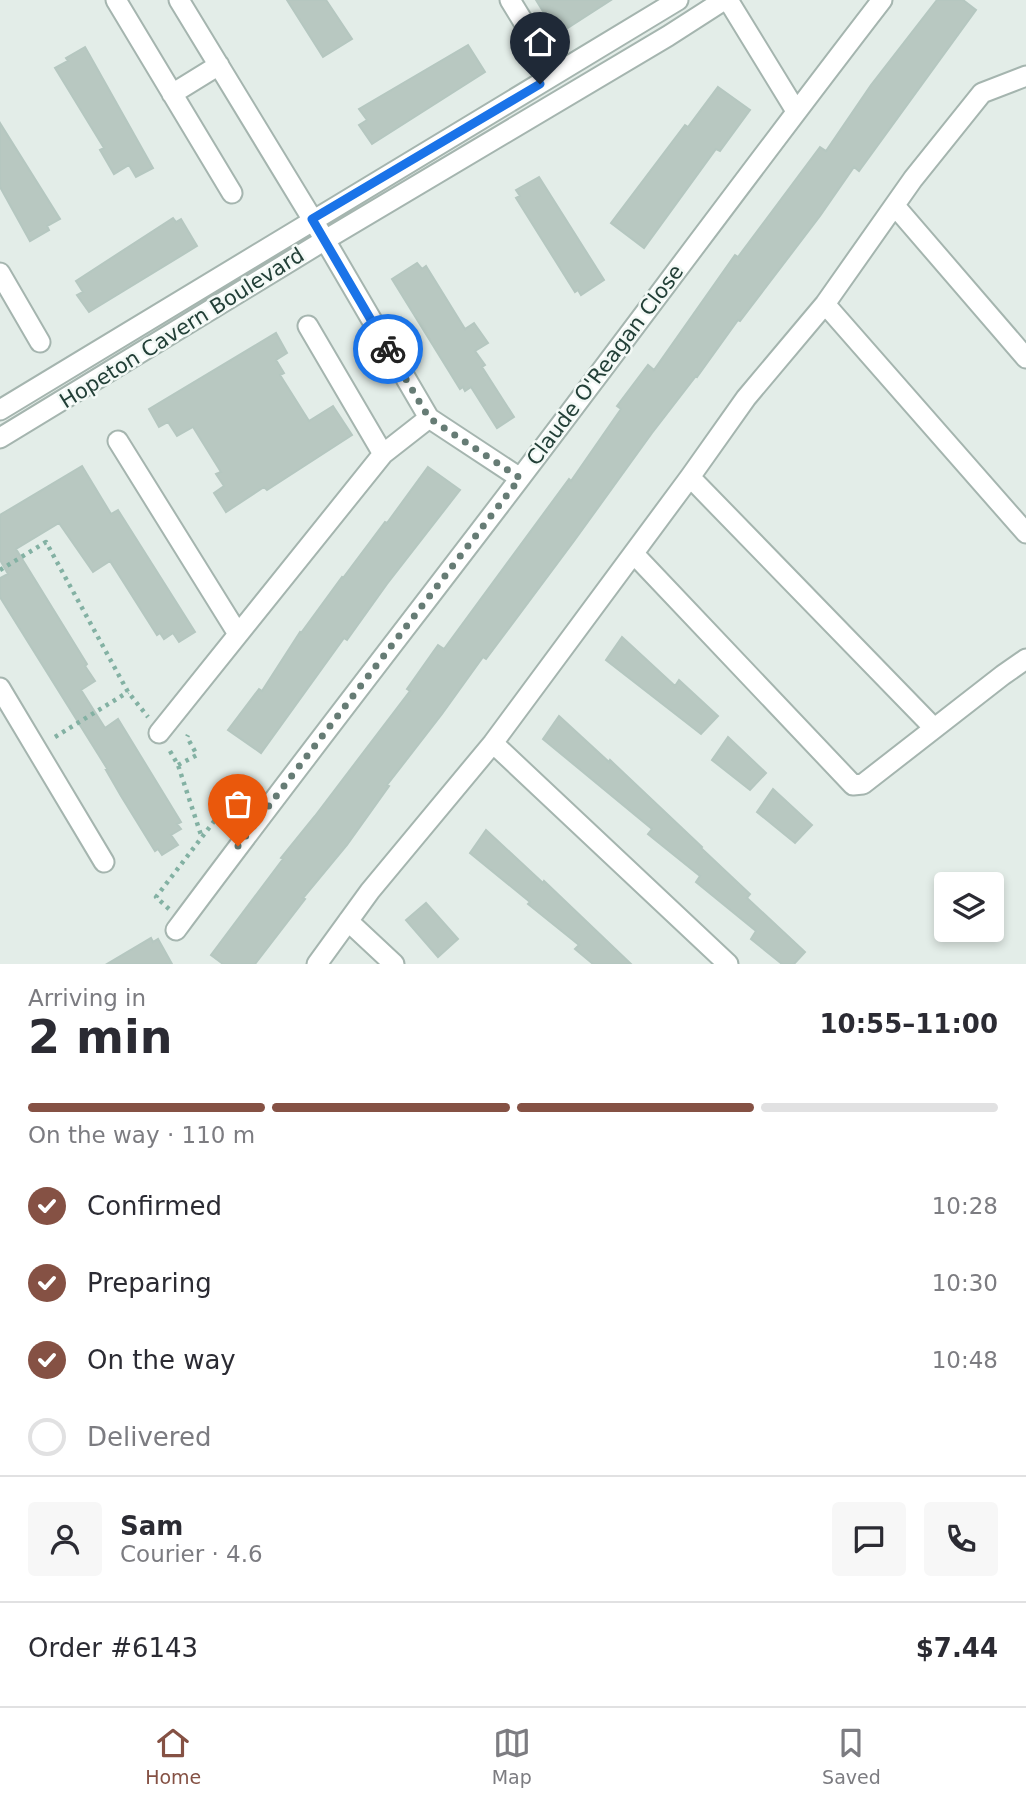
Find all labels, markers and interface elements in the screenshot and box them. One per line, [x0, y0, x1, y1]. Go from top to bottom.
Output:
pin [510, 12.0, 570, 84]
icon: home [521, 23, 559, 61]
street label: Hopeton Cavern Boulevard [56, 243, 308, 413]
street label: Claude O'Reagan Close [522, 260, 688, 470]
courier [353, 314, 423, 384]
icon: bike [369, 330, 407, 368]
pin [208, 774, 268, 846]
icon: bag [219, 785, 257, 823]
map controls [934, 872, 1004, 942]
button: layers [934, 872, 1004, 942]
text: Arriving in [28, 985, 146, 1011]
text: 10:55–11:00 [819, 1009, 998, 1039]
text: 2 min [28, 1010, 172, 1064]
text: On the way · 110 m [28, 1122, 255, 1148]
icon: check [28, 1187, 66, 1225]
text: Confirmed [87, 1191, 222, 1221]
text: 10:28 [932, 1193, 998, 1219]
icon: check [28, 1264, 66, 1302]
text: Preparing [87, 1268, 212, 1298]
text: 10:30 [932, 1270, 998, 1296]
icon: check [28, 1341, 66, 1379]
text: On the way [87, 1345, 236, 1375]
text: 10:48 [932, 1347, 998, 1373]
text: Delivered [87, 1422, 211, 1452]
button: person [28, 1502, 102, 1576]
button: chat [832, 1502, 906, 1576]
button: phone [924, 1502, 998, 1576]
text: Sam [120, 1511, 183, 1541]
text: Courier · 4.6 [120, 1541, 263, 1567]
text: Order #6143 [28, 1633, 198, 1663]
text: $7.44 [916, 1633, 998, 1663]
tab: Home [145, 1724, 201, 1788]
tab: Map [492, 1724, 532, 1788]
tab: Saved [822, 1724, 881, 1788]

